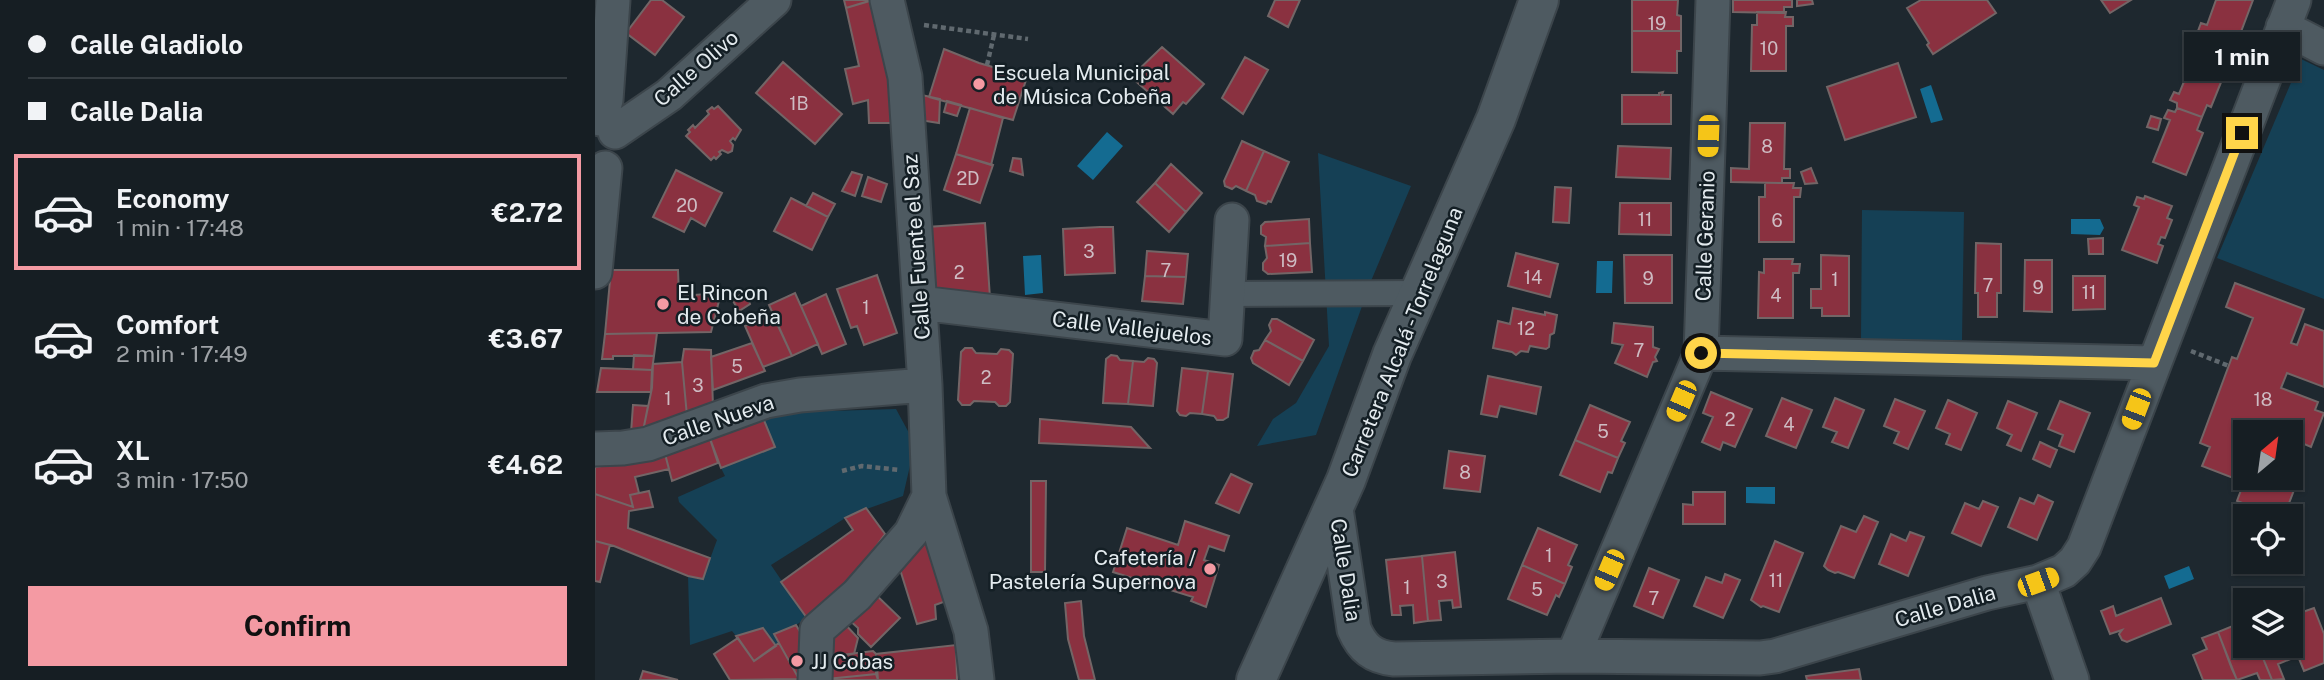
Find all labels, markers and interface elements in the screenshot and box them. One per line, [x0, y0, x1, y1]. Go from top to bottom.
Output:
house number: 19 [1648, 13, 1666, 34]
street label: Calle Olivo [649, 25, 743, 111]
text: Calle Gladiolo [70, 29, 243, 60]
callout: 1 min [2184, 32, 2300, 80]
house number: 10 [1760, 38, 1778, 59]
text: 1 min [2214, 43, 2270, 70]
place label: Escuela Municipal de Música Cobeña [993, 60, 1171, 109]
marker: Escuela Municipal de Música Cobeña [971, 76, 987, 92]
house number: 1B [789, 93, 809, 114]
text: Calle Dalia [70, 96, 203, 127]
car [1697, 115, 1720, 157]
route end [2226, 117, 2258, 149]
house number: 8 [1761, 136, 1773, 157]
street label: Calle Fuente el Saz [897, 153, 935, 341]
house number: 2D [956, 168, 980, 189]
street label: Calle Geranio [1690, 170, 1720, 302]
icon: car [32, 181, 95, 244]
text: Economy [116, 183, 229, 214]
house number: 20 [676, 195, 698, 216]
text: €2.72 [492, 197, 563, 228]
street label: Carretera Alcalá - Torrelaguna [1336, 203, 1468, 481]
house number: 11 [1638, 209, 1652, 230]
house number: 6 [1771, 210, 1783, 231]
text: 1 min · 17:48 [116, 214, 244, 241]
house number: 3 [1083, 241, 1095, 262]
house number: 19 [1279, 250, 1297, 271]
house number: 7 [1161, 260, 1171, 281]
house number: 2 [954, 262, 964, 283]
house number: 14 [1524, 267, 1542, 288]
house number: 9 [1642, 268, 1654, 289]
house number: 1 [1831, 269, 1839, 290]
house number: 7 [1983, 275, 1993, 296]
house number: 9 [2032, 277, 2044, 298]
place label: El Rincon de Cobeña [677, 280, 781, 329]
house number: 11 [2082, 282, 2096, 303]
house number: 4 [1770, 285, 1782, 306]
marker: El Rincon de Cobeña [655, 296, 671, 312]
house number: 1 [862, 297, 870, 318]
street label: Calle Vallejuelos [1051, 306, 1213, 350]
icon: car [32, 307, 95, 370]
text: Comfort [116, 309, 219, 340]
house number: 12 [1517, 318, 1535, 339]
text: €3.67 [489, 323, 563, 354]
route start [1685, 337, 1717, 369]
text: 2 min · 17:49 [116, 340, 248, 367]
house number: 7 [1634, 340, 1644, 361]
house number: 5 [731, 356, 743, 377]
house number: 2 [981, 367, 991, 388]
house number: 3 [692, 375, 704, 396]
car [1664, 378, 1699, 424]
car [2119, 386, 2154, 432]
house number: 1 [664, 388, 672, 409]
street label: Calle Nueva [659, 389, 777, 451]
house number: 18 [2254, 389, 2272, 410]
house number: 2 [1725, 409, 1735, 430]
house number: 4 [1783, 414, 1795, 435]
north arrow [2233, 420, 2303, 490]
map controls [2233, 420, 2303, 658]
house number: 5 [1597, 421, 1609, 442]
icon: car [32, 433, 95, 496]
text: XL [116, 435, 150, 466]
text: €4.62 [488, 449, 563, 480]
house number: 8 [1459, 462, 1471, 483]
text: 3 min · 17:50 [116, 466, 249, 493]
button: locate [2233, 504, 2303, 574]
street label: Calle Dalia [1326, 517, 1366, 623]
place label: Cafetería / Pastelería Supernova [989, 545, 1197, 594]
house number: 1 [1545, 545, 1553, 566]
car [1592, 547, 1627, 593]
marker: Cafetería / Pastelería Supernova [1202, 561, 1218, 577]
car [2015, 565, 2062, 599]
house number: 11 [1769, 570, 1783, 591]
house number: 3 [1436, 571, 1448, 592]
house number: 1 [1403, 577, 1411, 598]
house number: 5 [1531, 579, 1543, 600]
street label: Calle Dalia [1892, 580, 1998, 632]
button: Confirm [28, 586, 567, 666]
house number: 7 [1649, 588, 1659, 609]
button: layers [2233, 588, 2303, 658]
place label: JJ Cobas [811, 649, 893, 674]
marker: JJ Cobas [789, 653, 805, 669]

